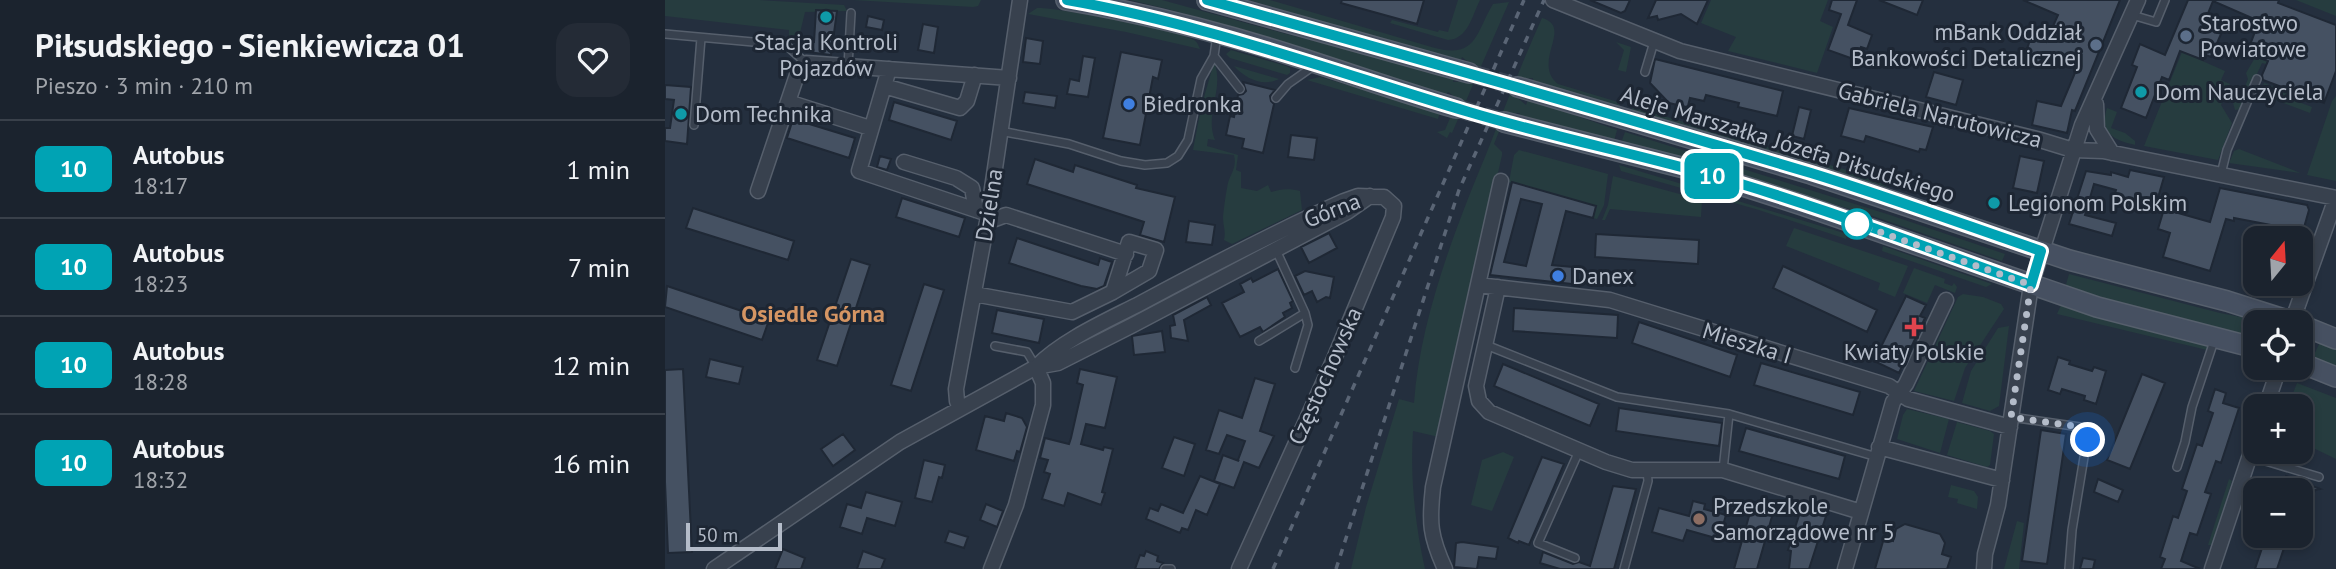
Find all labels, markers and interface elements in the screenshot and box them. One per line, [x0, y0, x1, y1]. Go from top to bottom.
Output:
place label: Starostwo Powiatowe [2200, 8, 2307, 63]
marker: Stacja Kontroli Pojazdów [818, 9, 834, 25]
place label: mBank Oddział Bankowości Detalicznej [1851, 17, 2082, 72]
text: Piłsudskiego - Sienkiewicza 01 [35, 23, 465, 66]
button: heart [556, 23, 630, 97]
place label: Stacja Kontroli Pojazdów [754, 27, 898, 82]
marker: Starostwo Powiatowe [2178, 28, 2194, 44]
marker: mBank Oddział Bankowości Detalicznej [2088, 37, 2104, 53]
text: Pieszo · 3 min · 210 m [35, 71, 253, 100]
street label: Gabriela Narutowicza [1835, 75, 2045, 154]
place label: Dom Nauczyciela [2155, 77, 2323, 106]
street label: Aleje Marszałka Józefa Piłsudskiego [1617, 79, 1959, 208]
marker: Dom Nauczyciela [2133, 84, 2149, 100]
place label: Biedronka [1143, 89, 1242, 118]
marker: Biedronka [1121, 96, 1137, 112]
place label: Dom Technika [695, 99, 832, 128]
marker: Dom Technika [673, 106, 689, 122]
text: Autobus [133, 138, 225, 171]
text: 10 [60, 153, 87, 184]
text: 1 min [567, 153, 630, 186]
line badge: 10 [1681, 153, 1743, 199]
text: 10 [1698, 160, 1726, 191]
street label: Dzielna [968, 166, 1009, 243]
text: 18:17 [133, 171, 188, 200]
street label: Górna [1299, 186, 1364, 234]
place label: Legionom Polskim [2008, 188, 2187, 217]
marker: Legionom Polskim [1986, 195, 2002, 211]
unlabelled marker [1842, 209, 1872, 239]
north arrow [2243, 226, 2313, 296]
map controls [2243, 226, 2313, 548]
text: Autobus [133, 236, 225, 269]
text: 10 [60, 251, 87, 282]
text: 7 min [568, 251, 630, 284]
place label: Danex [1572, 261, 1634, 290]
marker: Danex [1550, 268, 1566, 284]
text: 18:23 [133, 269, 188, 298]
district label: Osiedle Górna [741, 298, 885, 329]
street label: Częstochowska [1281, 302, 1368, 449]
button: locate [2243, 310, 2313, 380]
street label: Mieszka I [1699, 315, 1795, 370]
marker: Kwiaty Polskie [1906, 319, 1922, 335]
text: Autobus [133, 334, 225, 367]
place label: Kwiaty Polskie [1844, 337, 1984, 366]
text: 10 [60, 349, 87, 380]
text: 12 min [552, 349, 630, 382]
text: 18:28 [133, 367, 188, 396]
button: + [2243, 394, 2313, 464]
your location [2070, 422, 2105, 457]
text: Autobus [133, 432, 225, 465]
text: 10 [60, 447, 87, 478]
text: 16 min [552, 447, 630, 480]
text: 18:32 [133, 465, 188, 494]
button: − [2243, 478, 2313, 548]
place label: Przedszkole Samorządowe nr 5 [1713, 491, 1895, 546]
marker: Przedszkole Samorządowe nr 5 [1691, 511, 1707, 527]
scale bar [686, 520, 782, 552]
text: 50 m [697, 523, 738, 547]

